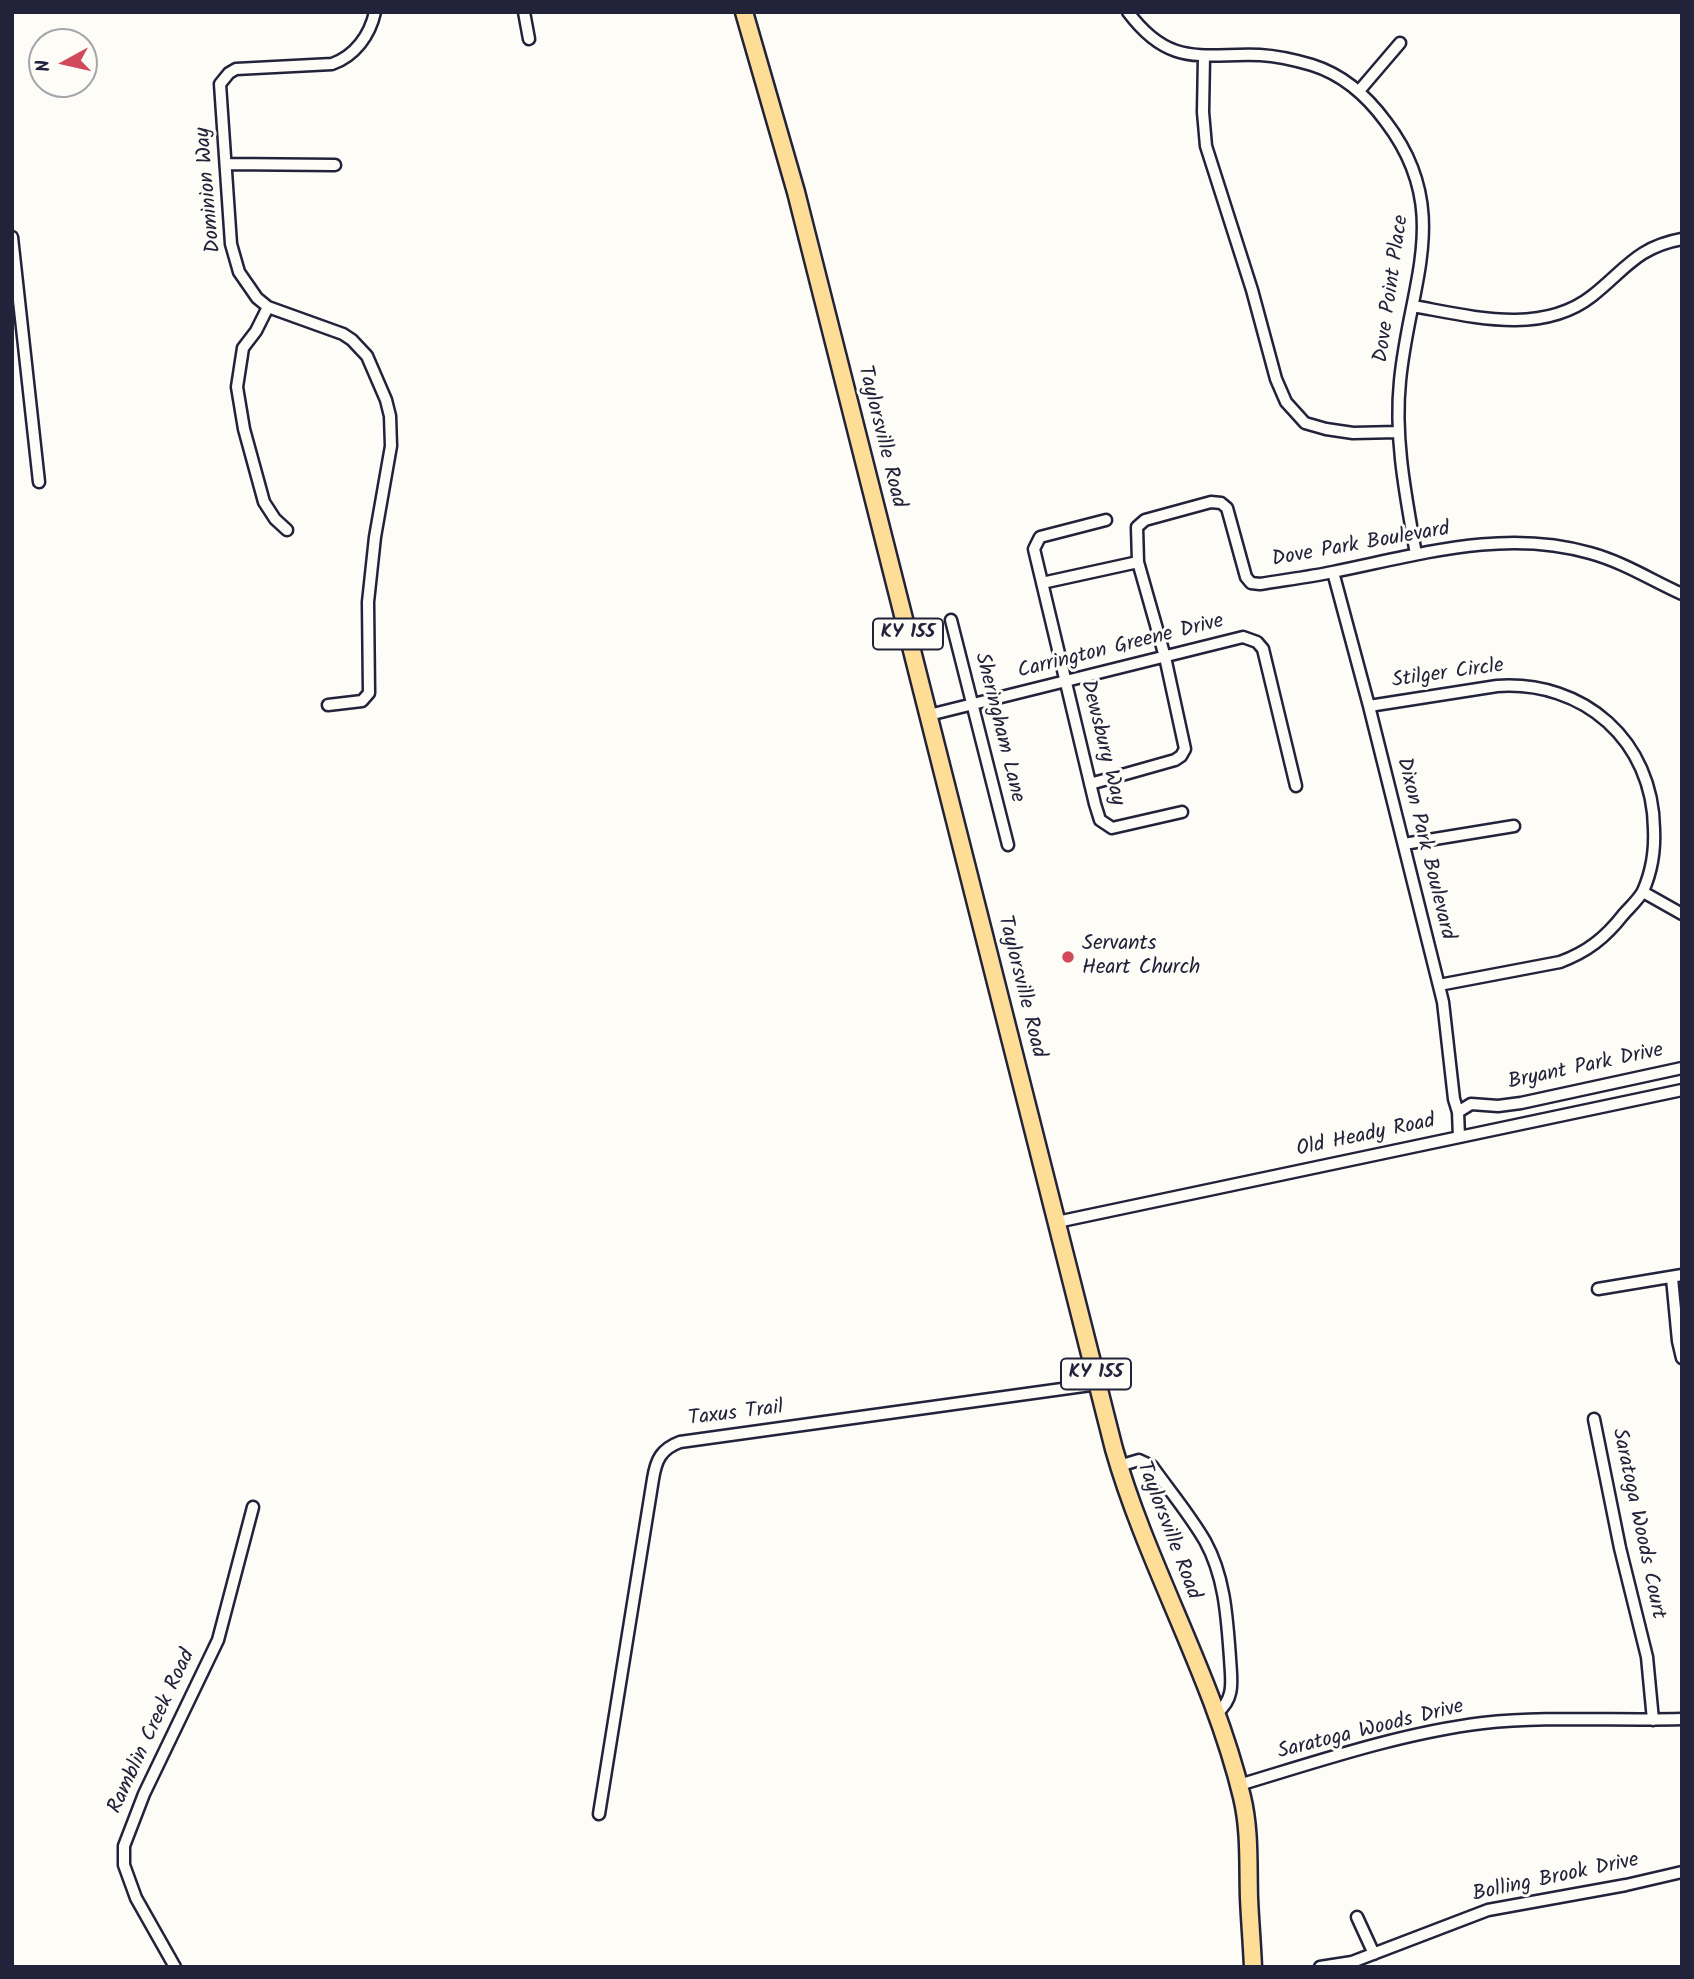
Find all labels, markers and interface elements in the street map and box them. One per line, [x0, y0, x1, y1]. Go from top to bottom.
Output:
north arrow [28, 28, 98, 98]
text: N [28, 58, 60, 74]
street label: Dominion Way [192, 126, 228, 254]
street label: Dove Point Place [1370, 214, 1416, 364]
street label: Taylorsville Road [850, 363, 910, 511]
street label: Dove Park Boulevard [1270, 518, 1452, 574]
street label: Carrington Greene Drive [1015, 610, 1227, 686]
road number: KY 155 [873, 618, 943, 650]
street label: Sheringham Lane [967, 651, 1029, 805]
street label: Stilger Circle [1390, 655, 1506, 695]
street label: Dewsbury Way [1073, 678, 1129, 808]
street label: Dixon Park Boulevard [1389, 755, 1459, 943]
street label: Taylorsville Road [990, 913, 1050, 1061]
place label: Servants Heart Church [1082, 932, 1200, 982]
marker: Servants Heart Church [1060, 949, 1076, 965]
street label: Bryant Park Drive [1506, 1039, 1666, 1097]
street label: Old Heady Road [1294, 1110, 1438, 1164]
road number: KY 155 [1061, 1358, 1131, 1390]
street label: Taxus Trail [687, 1397, 785, 1433]
street label: Saratoga Woods Court [1604, 1426, 1670, 1622]
street label: Taylorsville Road [1129, 1459, 1205, 1603]
street label: Ramblin Creek Road [104, 1646, 202, 1818]
street label: Saratoga Woods Drive [1275, 1696, 1467, 1766]
street label: Bolling Brook Drive [1471, 1849, 1641, 1909]

